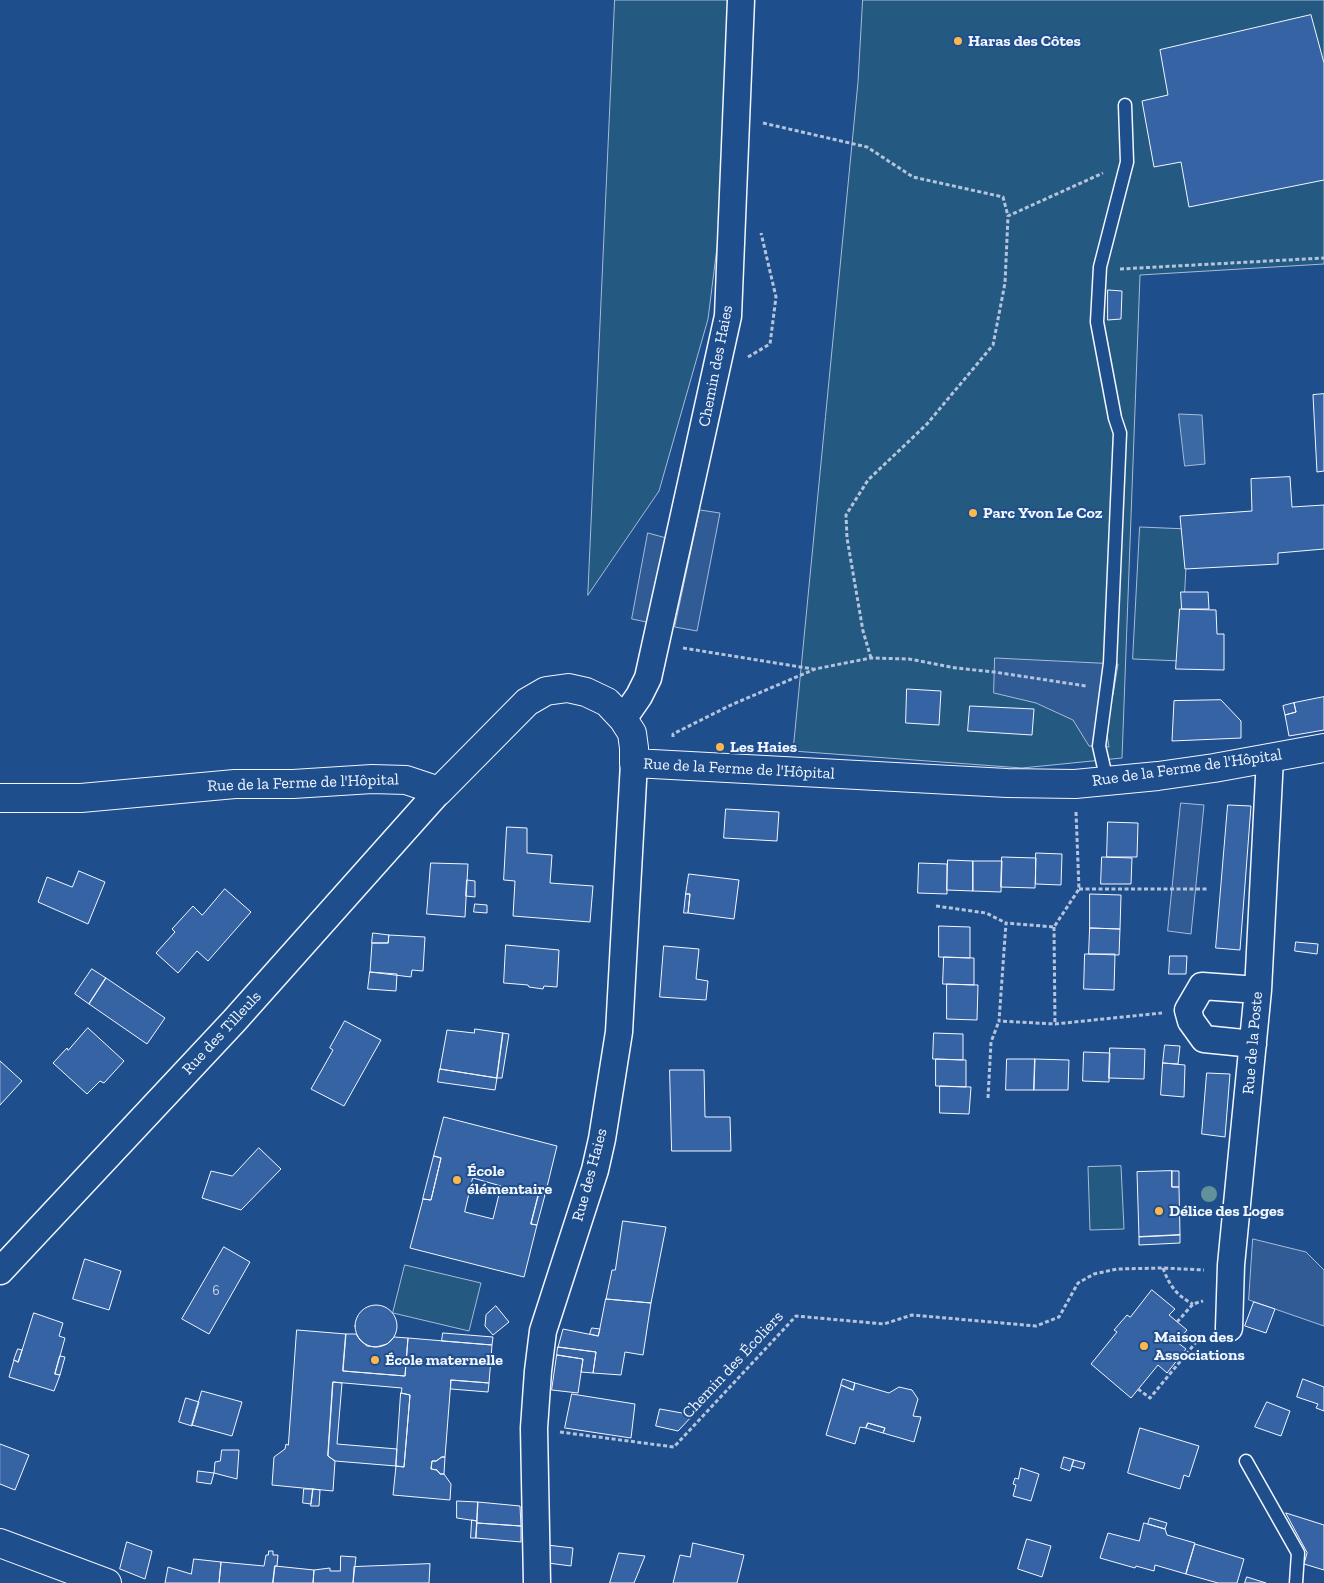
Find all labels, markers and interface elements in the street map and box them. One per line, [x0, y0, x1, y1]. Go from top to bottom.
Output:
place label: Haras des Côtes [968, 31, 1081, 51]
marker: Haras des Côtes [952, 35, 964, 47]
street label: Chemin des Haies [695, 304, 737, 428]
place label: Parc Yvon Le Coz [983, 503, 1103, 523]
marker: Parc Yvon Le Coz [967, 507, 979, 519]
place label: Les Haies [730, 737, 797, 757]
marker: Les Haies [714, 741, 726, 753]
street label: Rue de la Ferme de l'Hôpital [1091, 745, 1283, 791]
street label: Rue de la Ferme de l'Hôpital [643, 754, 835, 784]
street label: Rue de la Ferme de l'Hôpital [207, 770, 399, 796]
street label: Rue des Tilleuls [178, 987, 266, 1079]
street label: Rue de la Poste [1239, 991, 1267, 1095]
street label: Rue des Haies [568, 1126, 612, 1224]
place label: École élémentaire [467, 1161, 552, 1199]
marker: École élémentaire [451, 1174, 463, 1186]
place label: Délice des Loges [1169, 1201, 1284, 1221]
marker: Délice des Loges [1153, 1205, 1165, 1217]
house number: 6 [212, 1283, 220, 1299]
street label: Chemin des Écoliers [678, 1307, 788, 1423]
place label: Maison des Associations [1154, 1327, 1245, 1365]
marker: Maison des Associations [1138, 1340, 1150, 1352]
place label: École maternelle [385, 1350, 503, 1370]
marker: École maternelle [369, 1354, 381, 1366]

